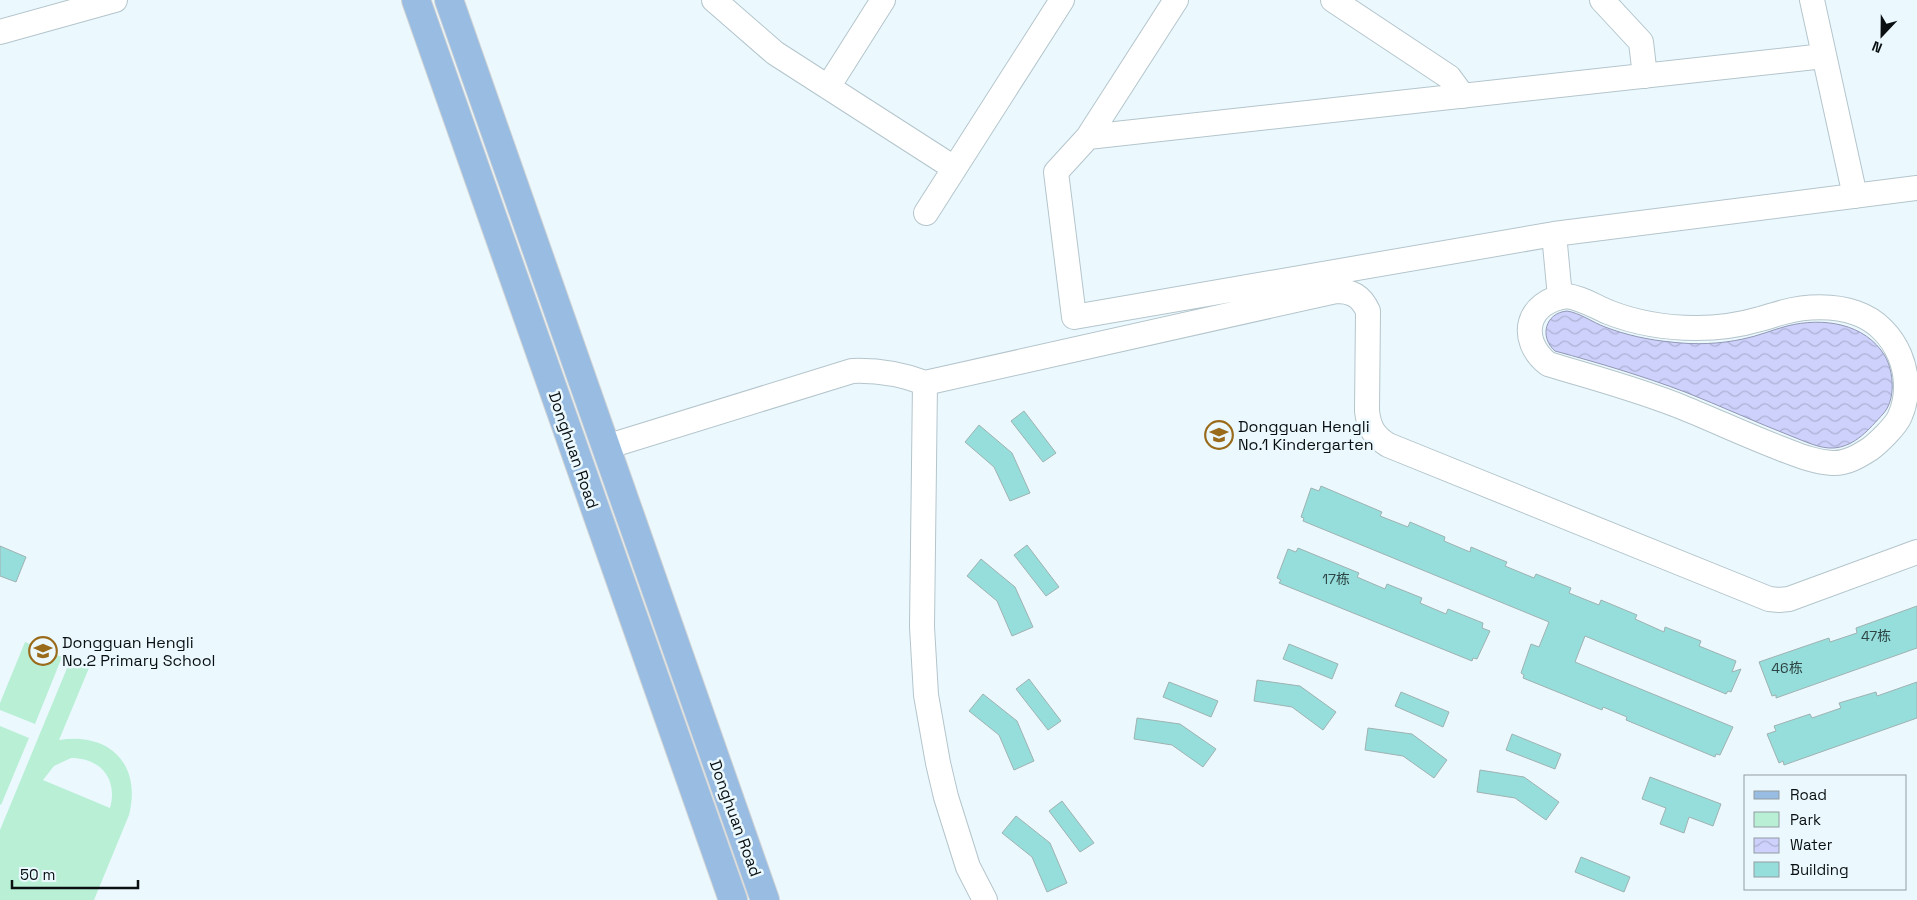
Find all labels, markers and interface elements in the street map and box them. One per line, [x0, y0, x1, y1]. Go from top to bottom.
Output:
north arrow [1857, 10, 1907, 60]
text: N [1869, 37, 1885, 57]
street label: Donghuan Road [544, 389, 603, 511]
place label: Dongguan Hengli No.1 Kindergarten [1238, 416, 1373, 455]
school or university icon: Dongguan Hengli No.1 Kindergarten [1204, 420, 1234, 450]
house number: 17栋 [1322, 570, 1350, 588]
house number: 47栋 [1861, 627, 1891, 645]
place label: Dongguan Hengli No.2 Primary School [62, 632, 216, 671]
school or university icon: Dongguan Hengli No.2 Primary School [28, 636, 58, 666]
house number: 46栋 [1771, 659, 1803, 677]
street label: Donghuan Road [705, 757, 766, 879]
legend [1744, 775, 1907, 890]
text: Road [1790, 785, 1827, 804]
text: Park [1790, 810, 1821, 829]
text: Water [1790, 835, 1833, 854]
scale bar [12, 858, 139, 890]
text: Building [1790, 860, 1849, 879]
text: 50 m [20, 865, 55, 884]

